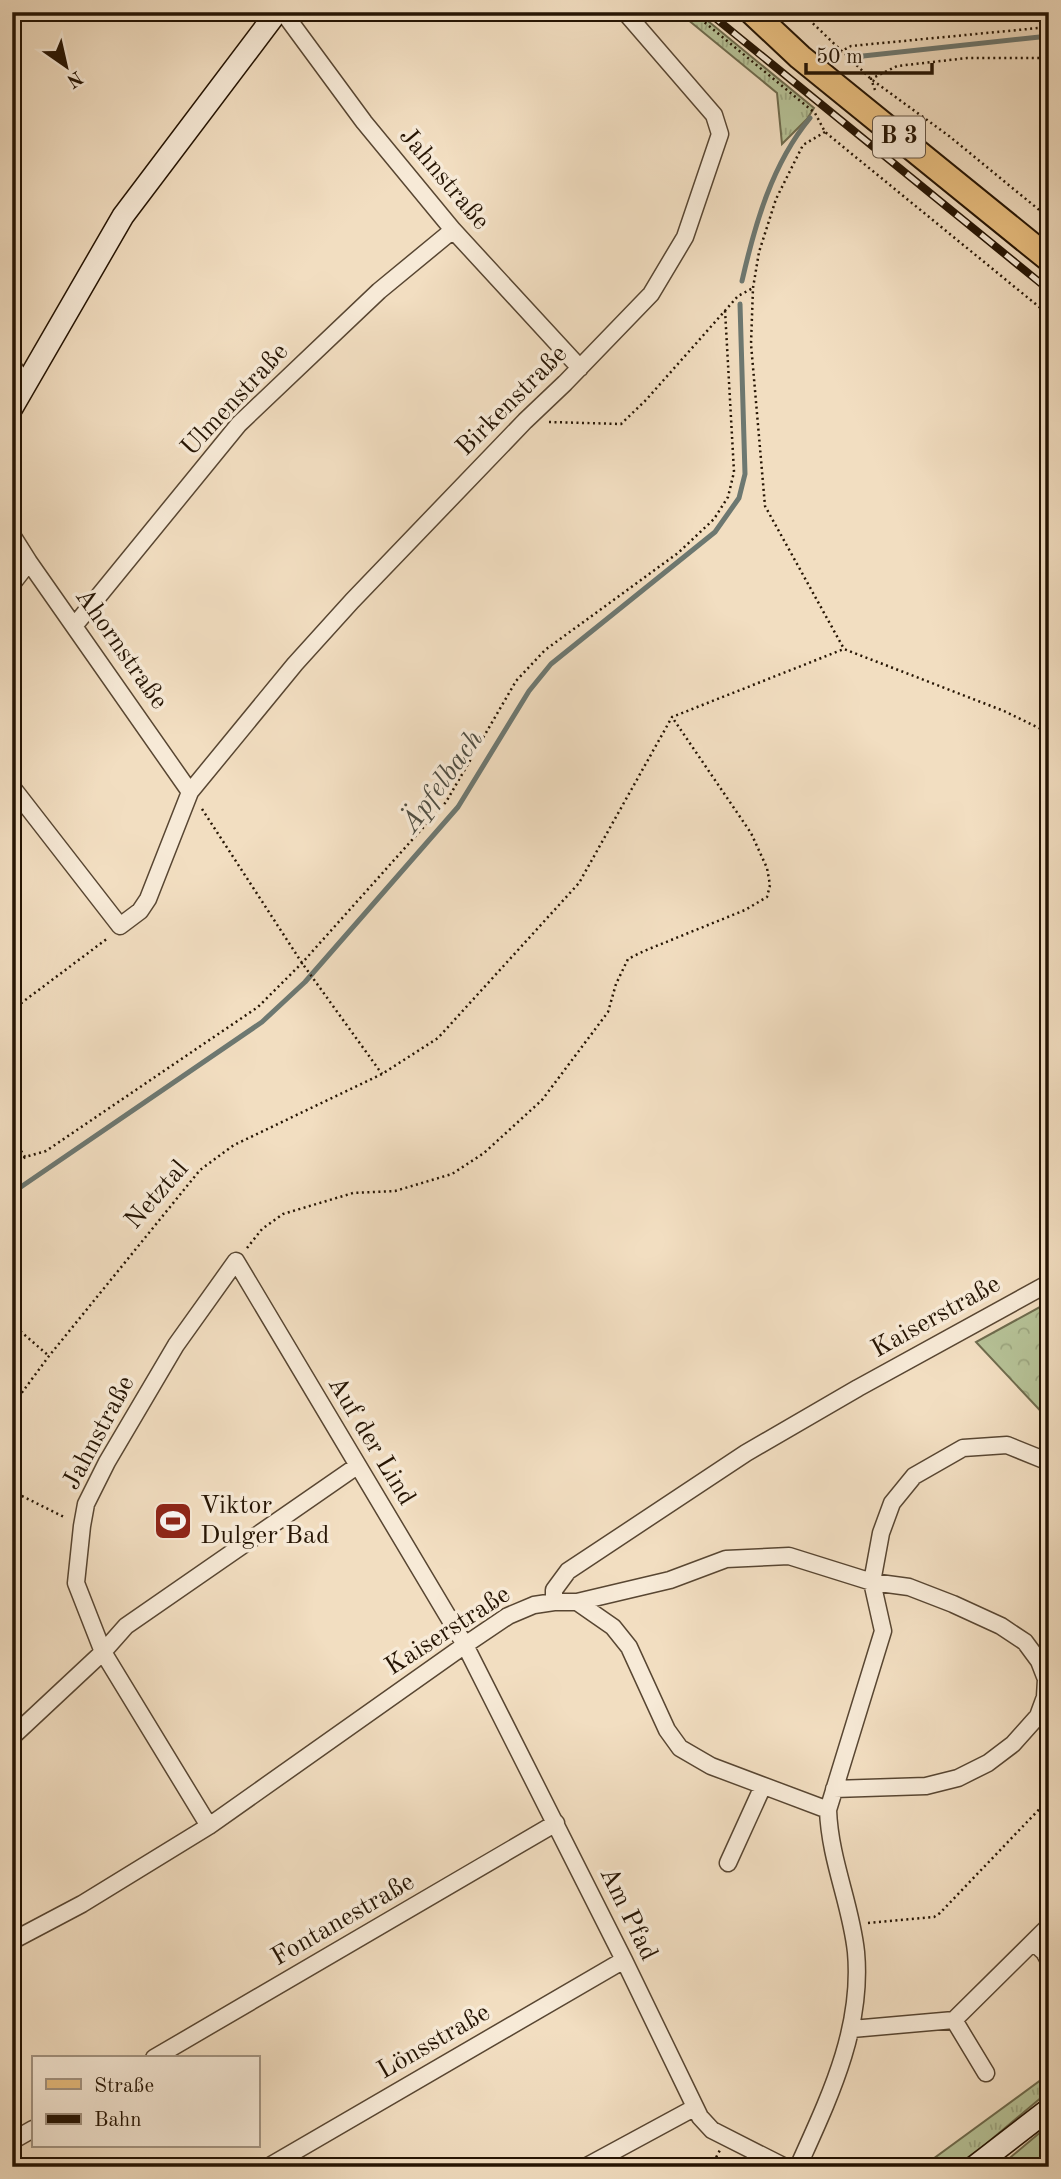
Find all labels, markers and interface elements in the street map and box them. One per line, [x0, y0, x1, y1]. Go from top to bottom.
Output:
north arrow [32, 32, 102, 102]
scale bar [806, 32, 932, 76]
text: 50 m [816, 47, 863, 68]
text: N [62, 66, 85, 90]
road number: B 3 [873, 117, 925, 158]
street label: Jahnstraße [394, 123, 494, 235]
street label: Ulmenstraße [177, 339, 293, 461]
street label: Birkenstraße [452, 341, 572, 461]
street label: Ahornstraße [70, 584, 172, 714]
water label: Äpfelbach [392, 723, 489, 840]
street label: Netztal [120, 1156, 194, 1234]
street label: Kaiserstraße [867, 1271, 1005, 1363]
street label: Jahnstraße [58, 1372, 140, 1494]
street label: Auf der Lind [322, 1372, 420, 1510]
place label: Viktor Dulger Bad [200, 1493, 329, 1549]
sports icon: Viktor Dulger Bad [152, 1500, 194, 1542]
street label: Kaiserstraße [381, 1581, 515, 1681]
street label: Am Pfad [594, 1863, 662, 1965]
street label: Fontanestraße [267, 1869, 419, 1971]
street label: Lönsstraße [373, 1999, 495, 2085]
legend [32, 2056, 259, 2148]
text: Straße [94, 2076, 154, 2097]
text: Bahn [94, 2110, 142, 2131]

